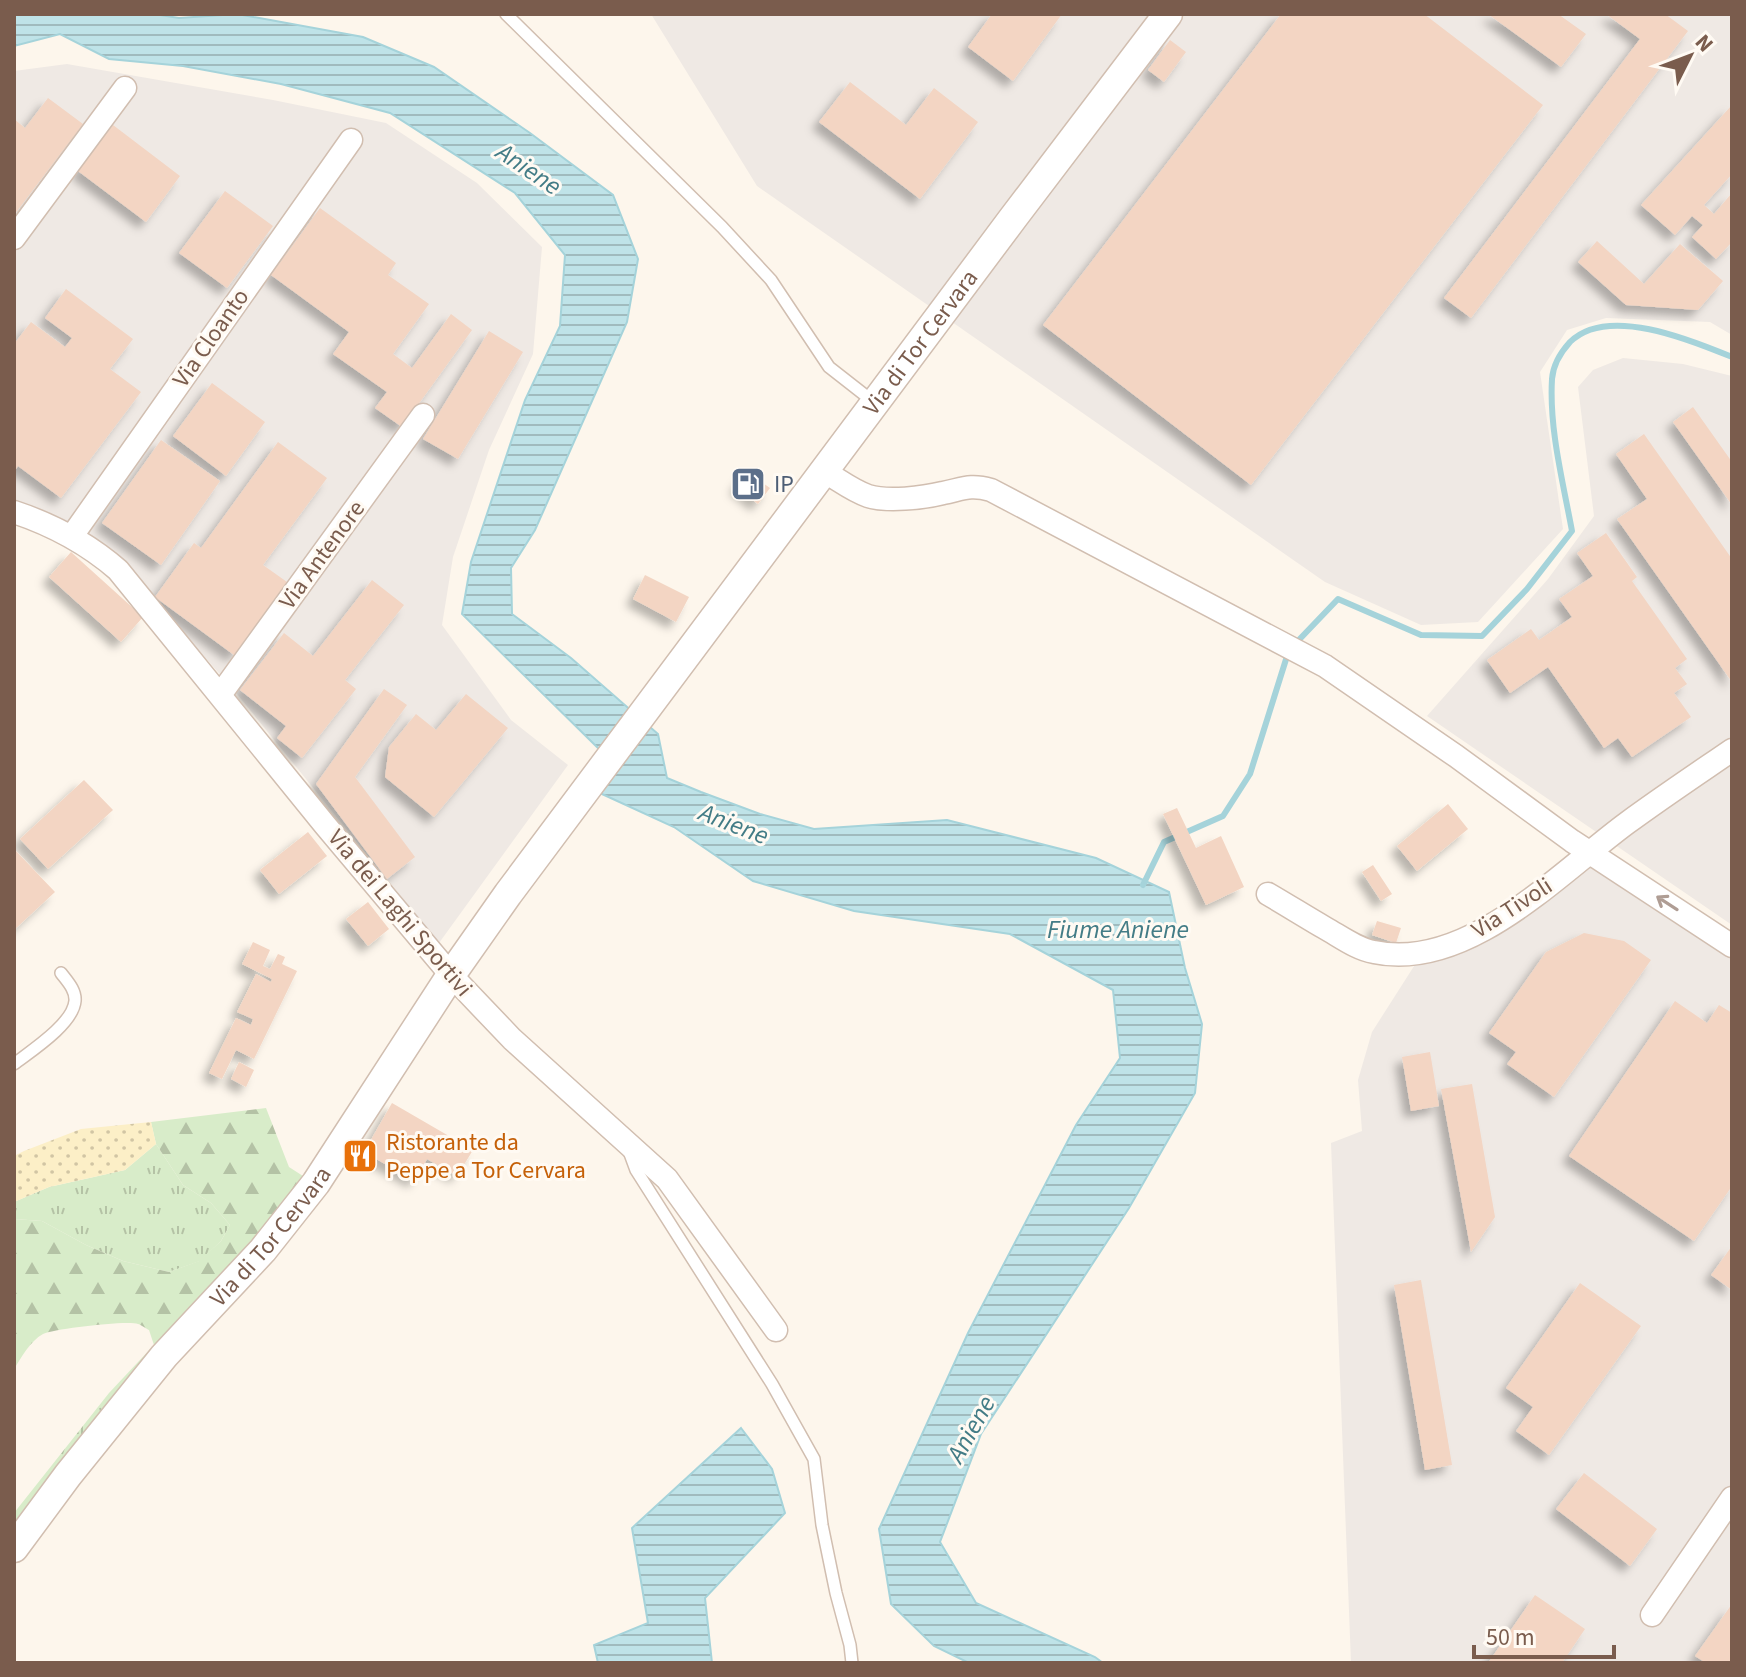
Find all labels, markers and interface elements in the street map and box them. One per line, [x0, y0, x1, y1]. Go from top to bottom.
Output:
north arrow [1650, 16, 1730, 96]
text: N [1687, 27, 1721, 59]
water label: Aniene [487, 133, 569, 204]
street label: Via di Tor Cervara [854, 262, 986, 422]
street label: Via Cloanto [164, 281, 258, 395]
fuel station icon: IP [729, 465, 767, 503]
place label: IP [774, 467, 794, 502]
street label: Via Antenore [270, 493, 374, 617]
water label: Aniene [692, 793, 774, 854]
street label: Via dei Laghi Sportivi [319, 822, 481, 1004]
street label: Via Tivoli [1465, 869, 1559, 947]
one-way arrow [1656, 895, 1678, 911]
water label: Fiume Aniene [1047, 911, 1189, 948]
place label: Ristorante da Peppe a Tor Cervara [386, 1125, 586, 1188]
restaurant icon: Ristorante da Peppe a Tor Cervara [341, 1137, 379, 1175]
street label: Via di Tor Cervara [201, 1159, 340, 1314]
water label: Aniene [936, 1389, 1005, 1471]
scale bar [1474, 1609, 1614, 1659]
text: 50 m [1486, 1620, 1535, 1655]

